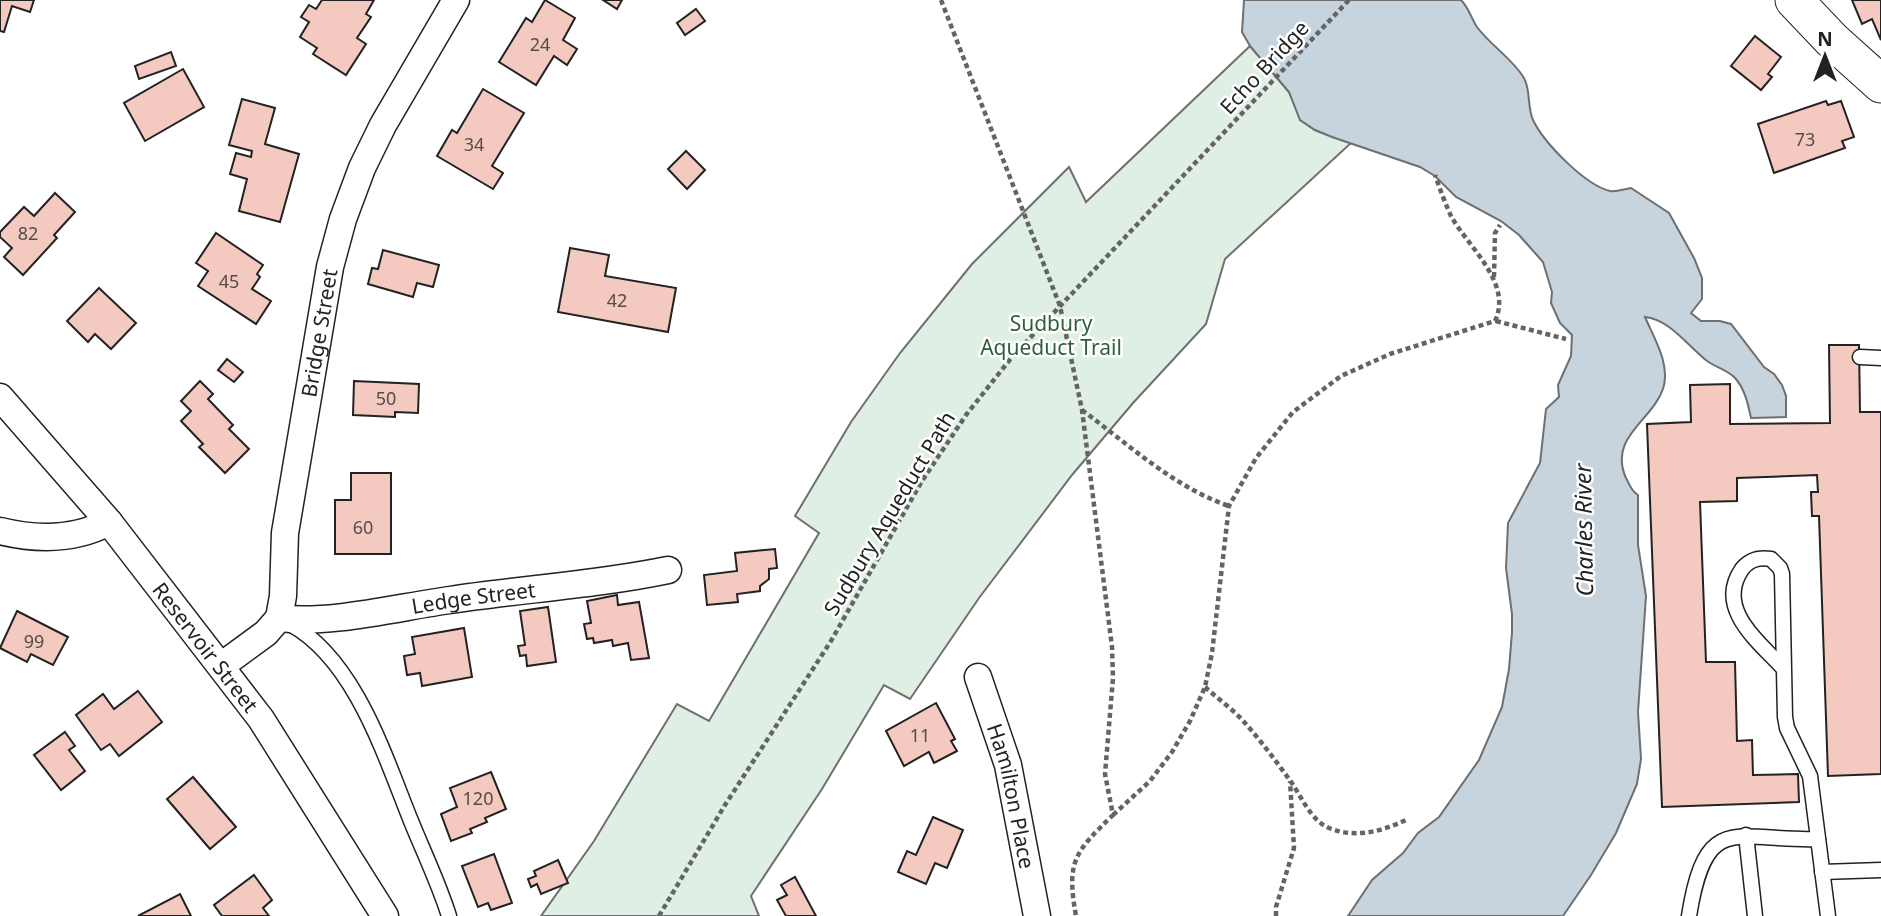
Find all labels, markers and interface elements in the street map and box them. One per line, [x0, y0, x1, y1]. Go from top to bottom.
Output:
street label: Echo Bridge [1213, 14, 1315, 120]
north arrow [1790, 21, 1860, 91]
text: N [1817, 26, 1833, 52]
house number: 24 [530, 32, 550, 56]
house number: 73 [1795, 127, 1815, 151]
house number: 34 [464, 132, 484, 156]
house number: 82 [18, 221, 38, 245]
street label: Bridge Street [294, 266, 344, 399]
house number: 45 [219, 269, 239, 293]
house number: 42 [607, 288, 627, 312]
park label: Sudbury Aqueduct Trail [980, 309, 1122, 361]
house number: 50 [376, 386, 396, 410]
street label: Sudbury Aqueduct Path [817, 406, 961, 620]
water label: Charles River [1566, 462, 1600, 597]
house number: 60 [353, 515, 373, 539]
street label: Ledge Street [409, 575, 537, 620]
street label: Reservoir Street [147, 576, 265, 718]
house number: 99 [24, 629, 44, 653]
street label: Hamilton Place [981, 720, 1042, 871]
house number: 11 [910, 723, 930, 747]
house number: 120 [463, 786, 493, 810]

